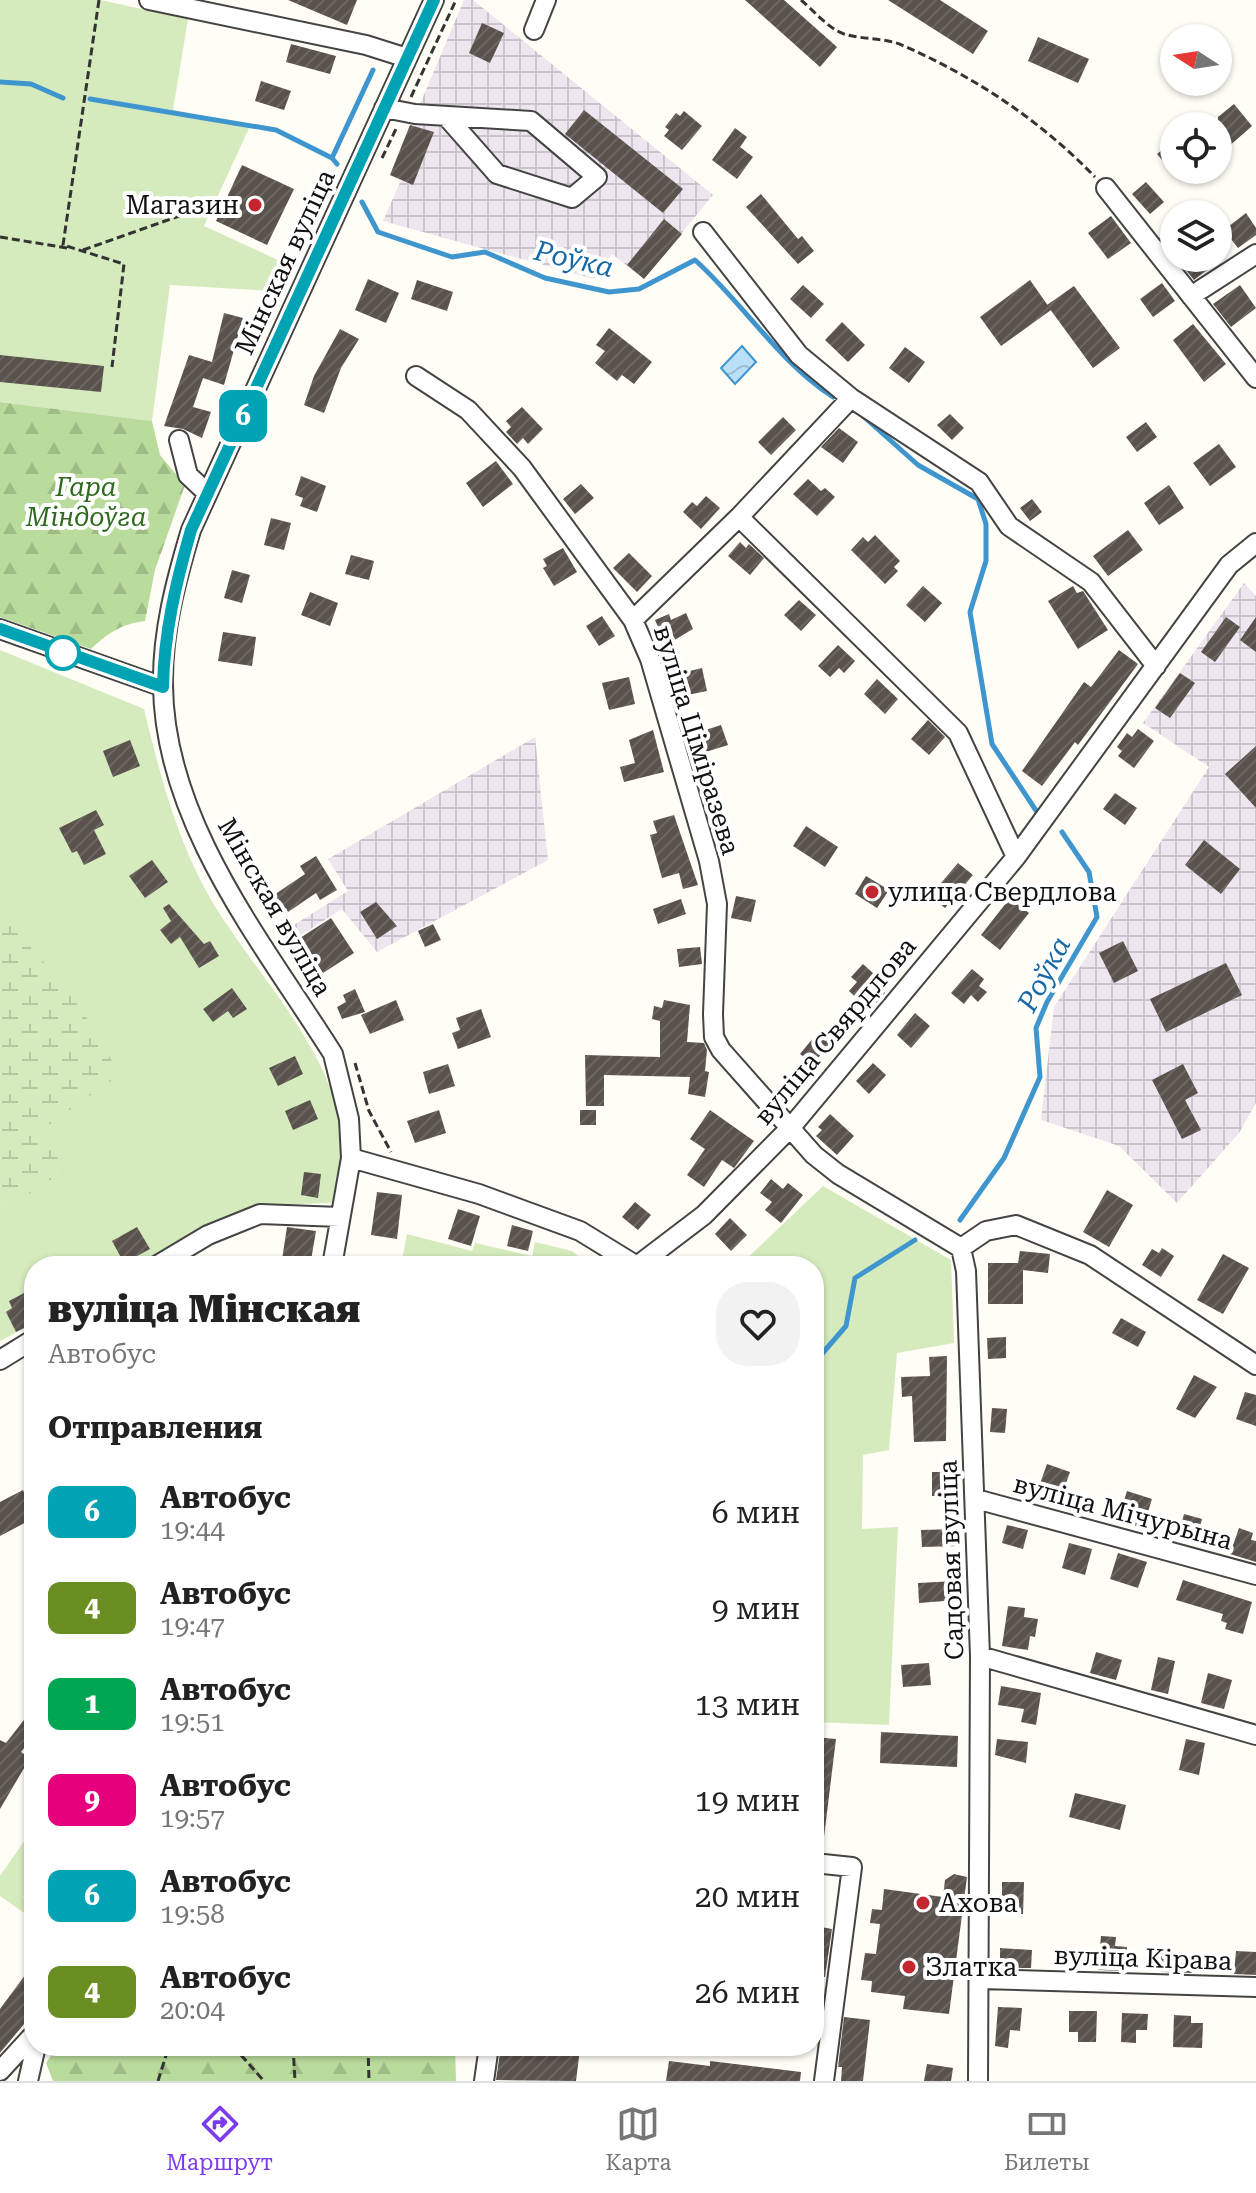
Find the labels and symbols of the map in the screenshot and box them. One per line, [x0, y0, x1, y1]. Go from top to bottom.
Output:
north arrow [1160, 24, 1232, 96]
street label: Мінская вуліца [229, 165, 341, 359]
place label: Магазин [126, 190, 239, 220]
marker: Магазин [246, 196, 264, 214]
water label: Роўка [530, 234, 617, 284]
line badge: 6 [217, 390, 269, 442]
park label: Гара Міндоўга [25, 472, 146, 532]
street label: вуліца Ціміразева [648, 622, 746, 858]
unlabelled marker [46, 636, 80, 670]
street label: Мінская вуліца [212, 813, 338, 1001]
place label: улица Свердлова [888, 877, 1117, 907]
marker: улица Свердлова [863, 883, 881, 901]
street label: вуліца Свярдлова [748, 931, 922, 1131]
water label: Роўка [1010, 931, 1077, 1018]
street label: Садовая вуліца [933, 1459, 969, 1661]
street label: вуліца Мічурына [1010, 1468, 1236, 1556]
place label: Ахова [939, 1888, 1018, 1918]
marker: Ахова [914, 1894, 932, 1912]
street label: вуліца Кірава [1053, 1940, 1233, 1976]
place label: Златка [925, 1952, 1017, 1982]
marker: Златка [900, 1958, 918, 1976]

